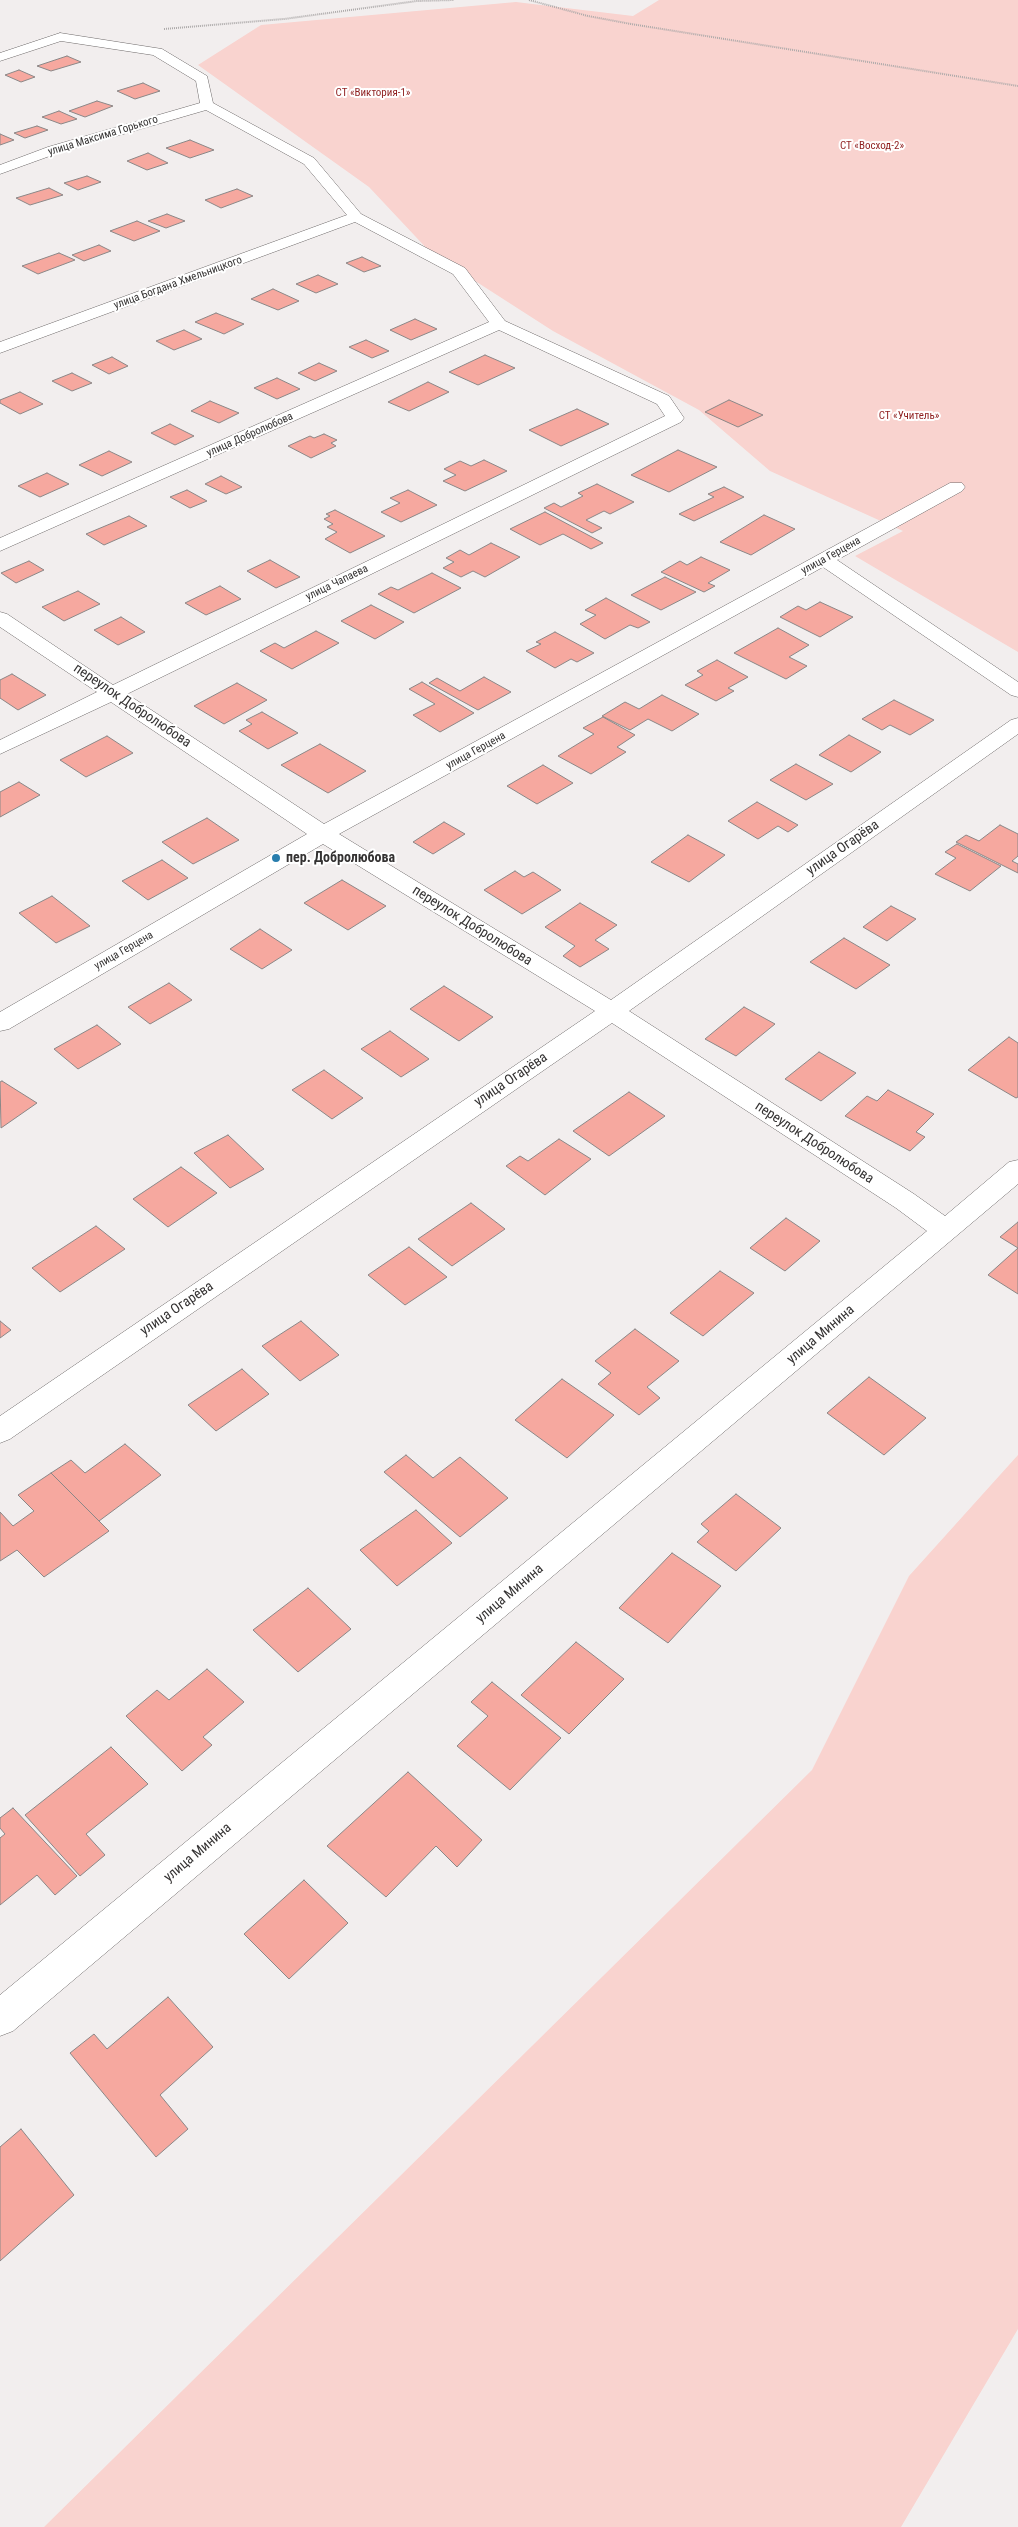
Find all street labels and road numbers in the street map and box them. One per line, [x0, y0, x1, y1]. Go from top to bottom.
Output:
street label: улица Максима Горького [46, 113, 160, 159]
street label: улица Богдана Хмельницкого [112, 254, 244, 312]
street label: улица Добролюбова [205, 410, 295, 460]
street label: улица Герцена [799, 534, 863, 578]
street label: улица Чапаева [304, 562, 370, 604]
street label: переулок Добролюбова [70, 660, 194, 752]
street label: улица Герцена [444, 729, 508, 773]
street label: улица Огарёва [804, 817, 882, 879]
street label: переулок Добролюбова [409, 882, 535, 970]
street label: улица Герцена [92, 929, 156, 973]
street label: улица Огарёва [471, 1049, 551, 1111]
street label: переулок Добролюбова [752, 1098, 876, 1188]
street label: улица Огарёва [137, 1278, 217, 1340]
street label: улица Минина [784, 1302, 858, 1368]
street label: улица Минина [473, 1561, 547, 1627]
street label: улица Минина [161, 1820, 235, 1886]

